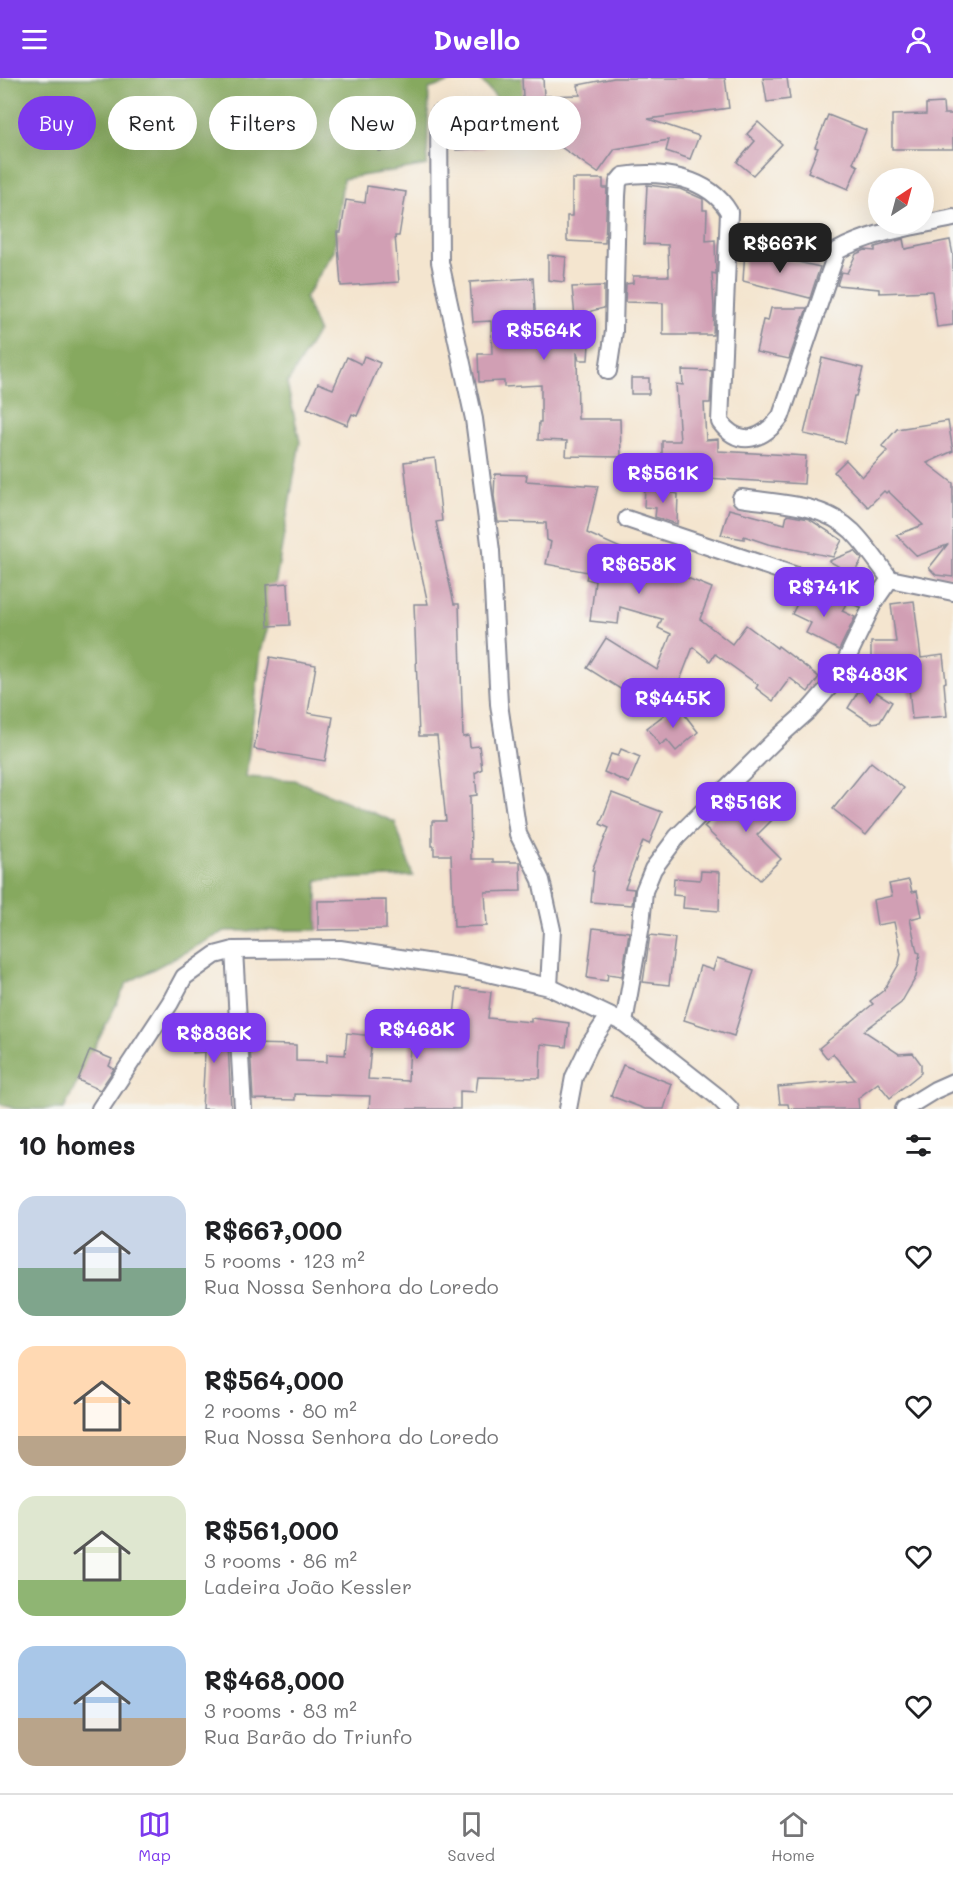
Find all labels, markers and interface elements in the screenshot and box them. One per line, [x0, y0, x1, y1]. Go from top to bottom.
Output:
text: Dwello [433, 22, 520, 57]
icon: menu [18, 23, 51, 56]
icon: person [902, 23, 935, 56]
chip: Buy [18, 96, 96, 150]
chip: Rent [108, 96, 197, 150]
chip: Filters [209, 96, 317, 150]
chip: New [329, 96, 416, 150]
chip: Apartment [428, 96, 581, 150]
north arrow [868, 168, 934, 234]
map controls [868, 168, 934, 234]
pin: R$667K [731, 223, 829, 274]
text: R$667K [743, 229, 817, 255]
pin: R$564K [495, 310, 593, 361]
text: R$564K [506, 316, 582, 342]
pin: R$561K [614, 453, 712, 504]
text: R$561K [627, 459, 699, 485]
pin: R$658K [590, 544, 688, 595]
text: R$658K [601, 550, 677, 576]
pin: R$741K [775, 567, 873, 618]
text: R$741K [788, 573, 860, 599]
pin: R$483K [821, 654, 919, 705]
text: R$483K [832, 660, 908, 686]
pin: R$445K [624, 678, 722, 729]
text: R$445K [635, 684, 711, 710]
pin: R$516K [697, 782, 795, 833]
text: R$516K [710, 788, 782, 814]
pin: R$468K [368, 1009, 466, 1060]
pin: R$836K [165, 1013, 263, 1064]
text: R$468K [379, 1015, 455, 1041]
text: R$836K [176, 1019, 252, 1045]
text: 10 homes [18, 1128, 136, 1162]
icon: filters [902, 1129, 935, 1162]
text: R$667,000 [204, 1213, 342, 1247]
icon: home [66, 1220, 138, 1292]
icon: heart [902, 1240, 935, 1273]
text: 5 rooms · 123 m² [204, 1247, 365, 1273]
text: Rua Nossa Senhora do Loredo [204, 1273, 499, 1299]
text: R$564,000 [204, 1363, 344, 1397]
icon: home [66, 1370, 138, 1442]
icon: heart [902, 1390, 935, 1423]
text: 2 rooms · 80 m² [204, 1397, 357, 1423]
text: Rua Nossa Senhora do Loredo [204, 1423, 499, 1449]
text: R$561,000 [204, 1513, 339, 1547]
icon: home [66, 1520, 138, 1592]
icon: heart [902, 1540, 935, 1573]
text: 3 rooms · 86 m² [204, 1547, 357, 1573]
text: Ladeira João Kessler [204, 1573, 412, 1599]
text: R$468,000 [204, 1663, 345, 1697]
icon: home [66, 1670, 138, 1742]
icon: heart [902, 1690, 935, 1723]
text: 3 rooms · 83 m² [204, 1697, 357, 1723]
text: Rua Barão do Triunfo [204, 1723, 412, 1749]
tab: Map [138, 1808, 171, 1865]
tab: Saved [447, 1808, 495, 1865]
tab: Home [771, 1808, 815, 1865]

